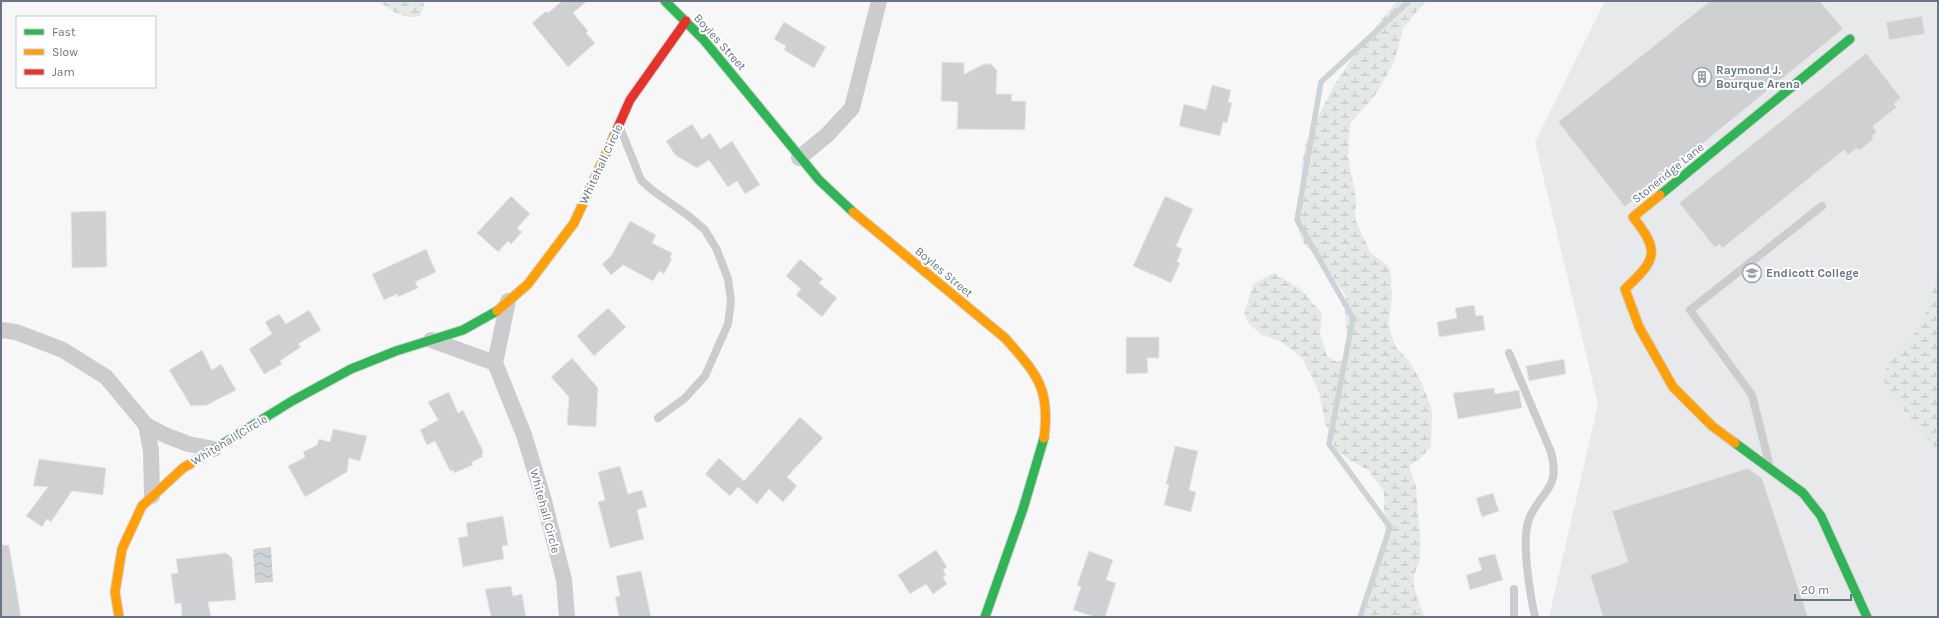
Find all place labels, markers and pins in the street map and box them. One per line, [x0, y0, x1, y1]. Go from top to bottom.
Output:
place label: Raymond J. Bourque Arena [1716, 63, 1800, 91]
building icon: Raymond J. Bourque Arena [1691, 66, 1713, 88]
school or university icon: Endicott College [1741, 262, 1763, 284]
place label: Endicott College [1766, 266, 1859, 280]

